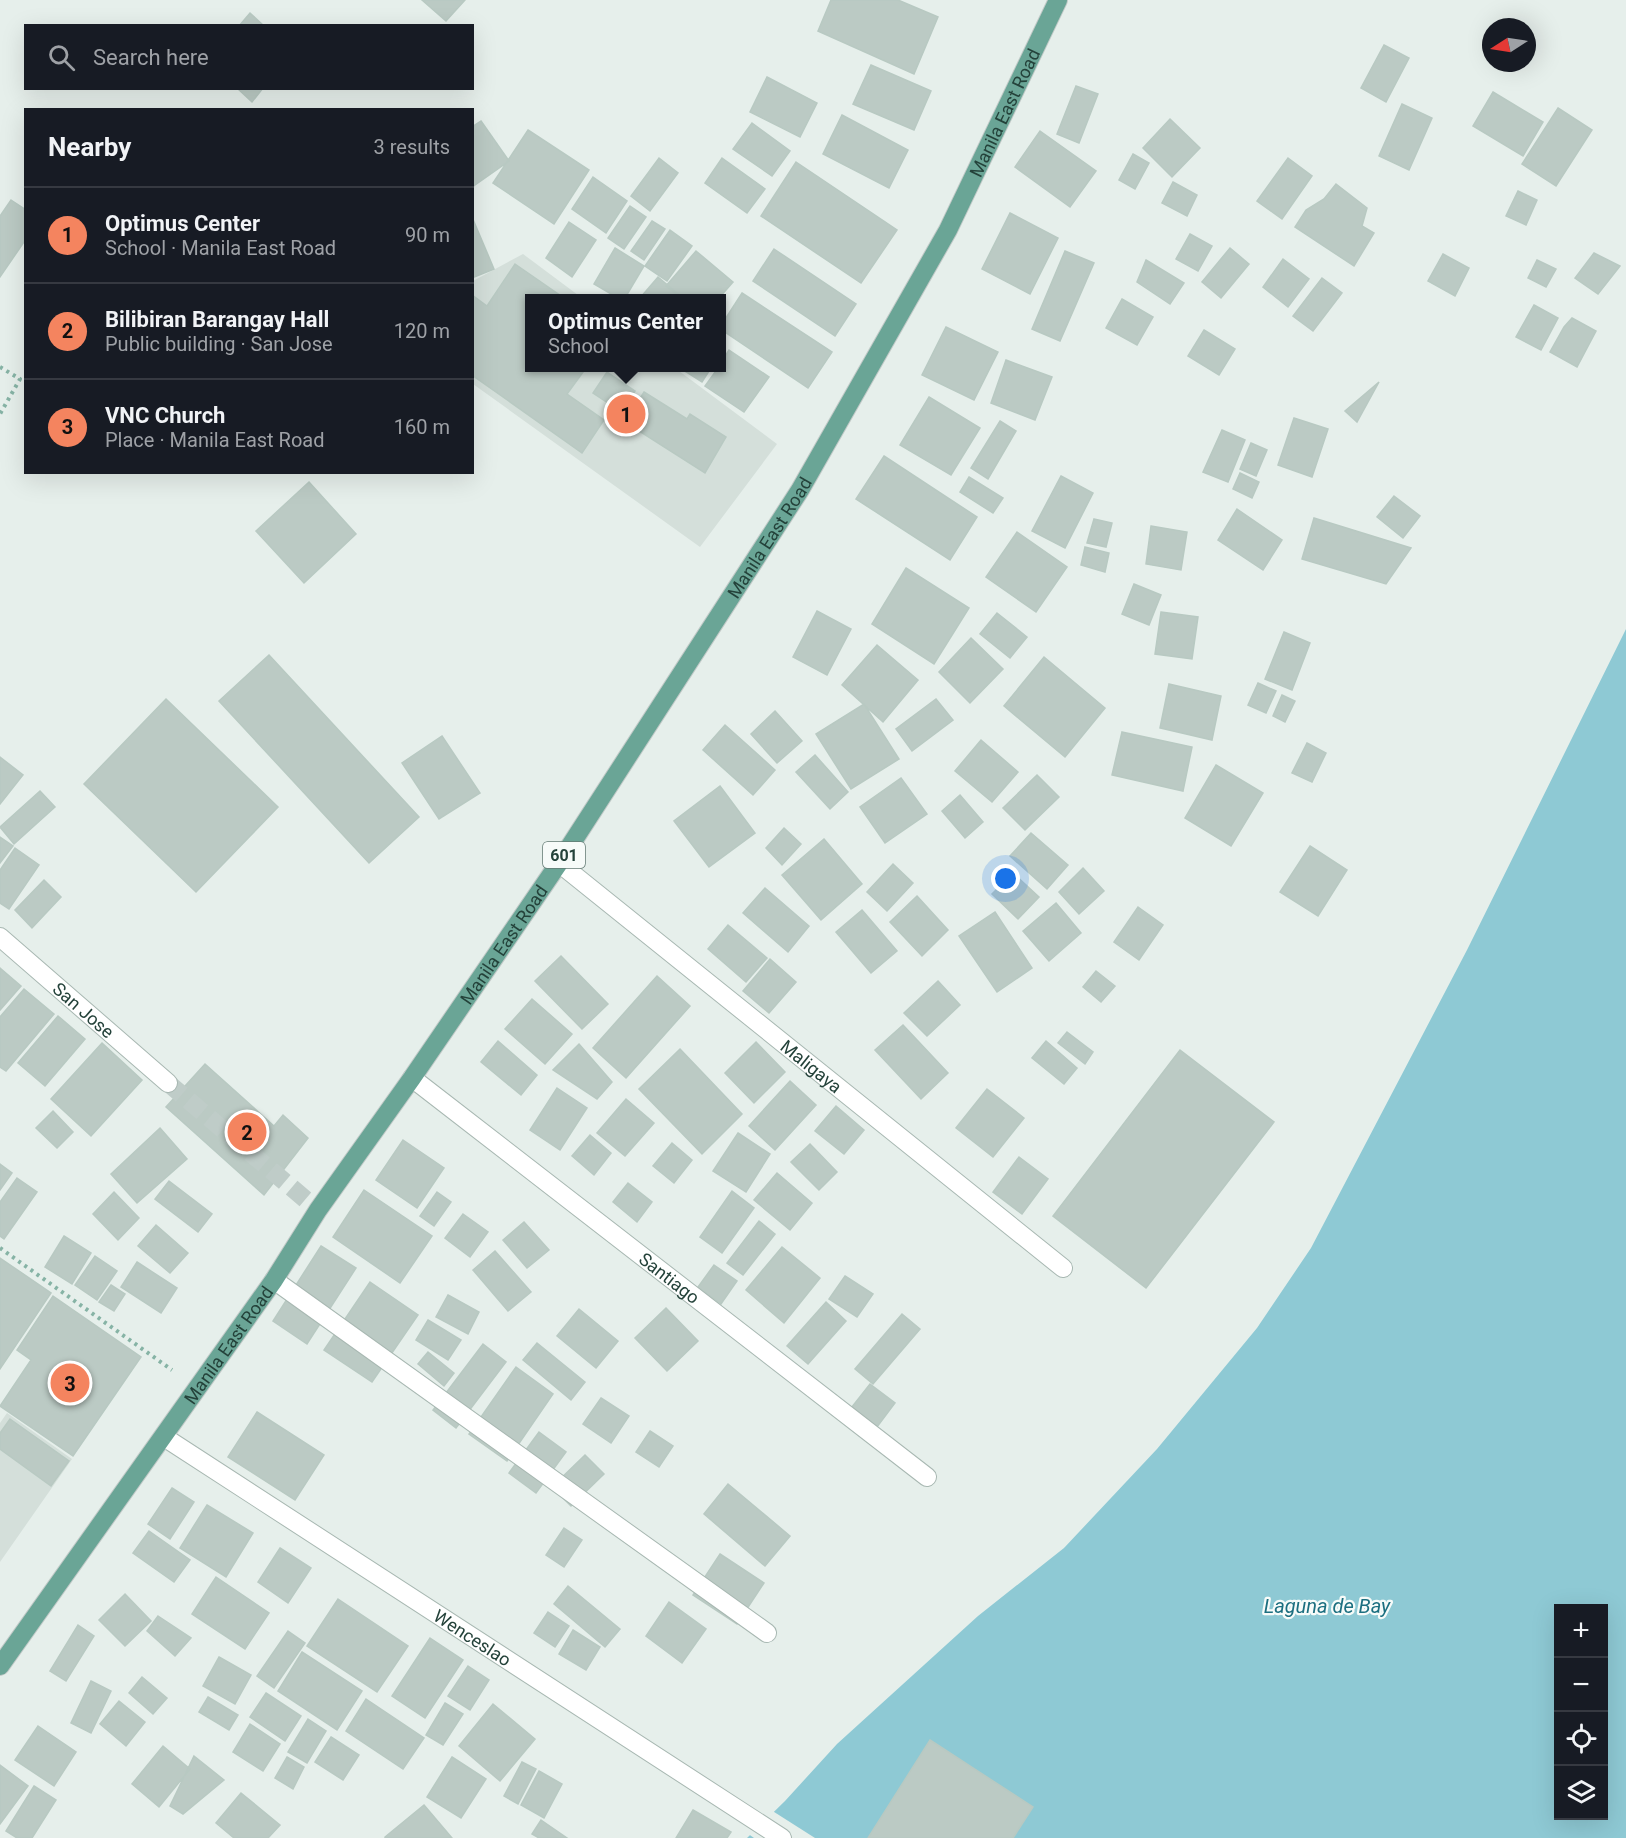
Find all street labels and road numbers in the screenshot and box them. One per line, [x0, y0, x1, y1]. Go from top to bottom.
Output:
street label: Manila East Road [965, 45, 1044, 180]
street label: Manila East Road [723, 473, 816, 602]
road number: 601 [543, 842, 585, 868]
street label: Manila East Road [455, 881, 551, 1008]
street label: San Jose [49, 978, 119, 1042]
street label: Maligaya [777, 1035, 846, 1097]
street label: Santiago [635, 1248, 704, 1308]
street label: Manila East Road [179, 1282, 277, 1408]
street label: Wenceslao [430, 1605, 515, 1670]

